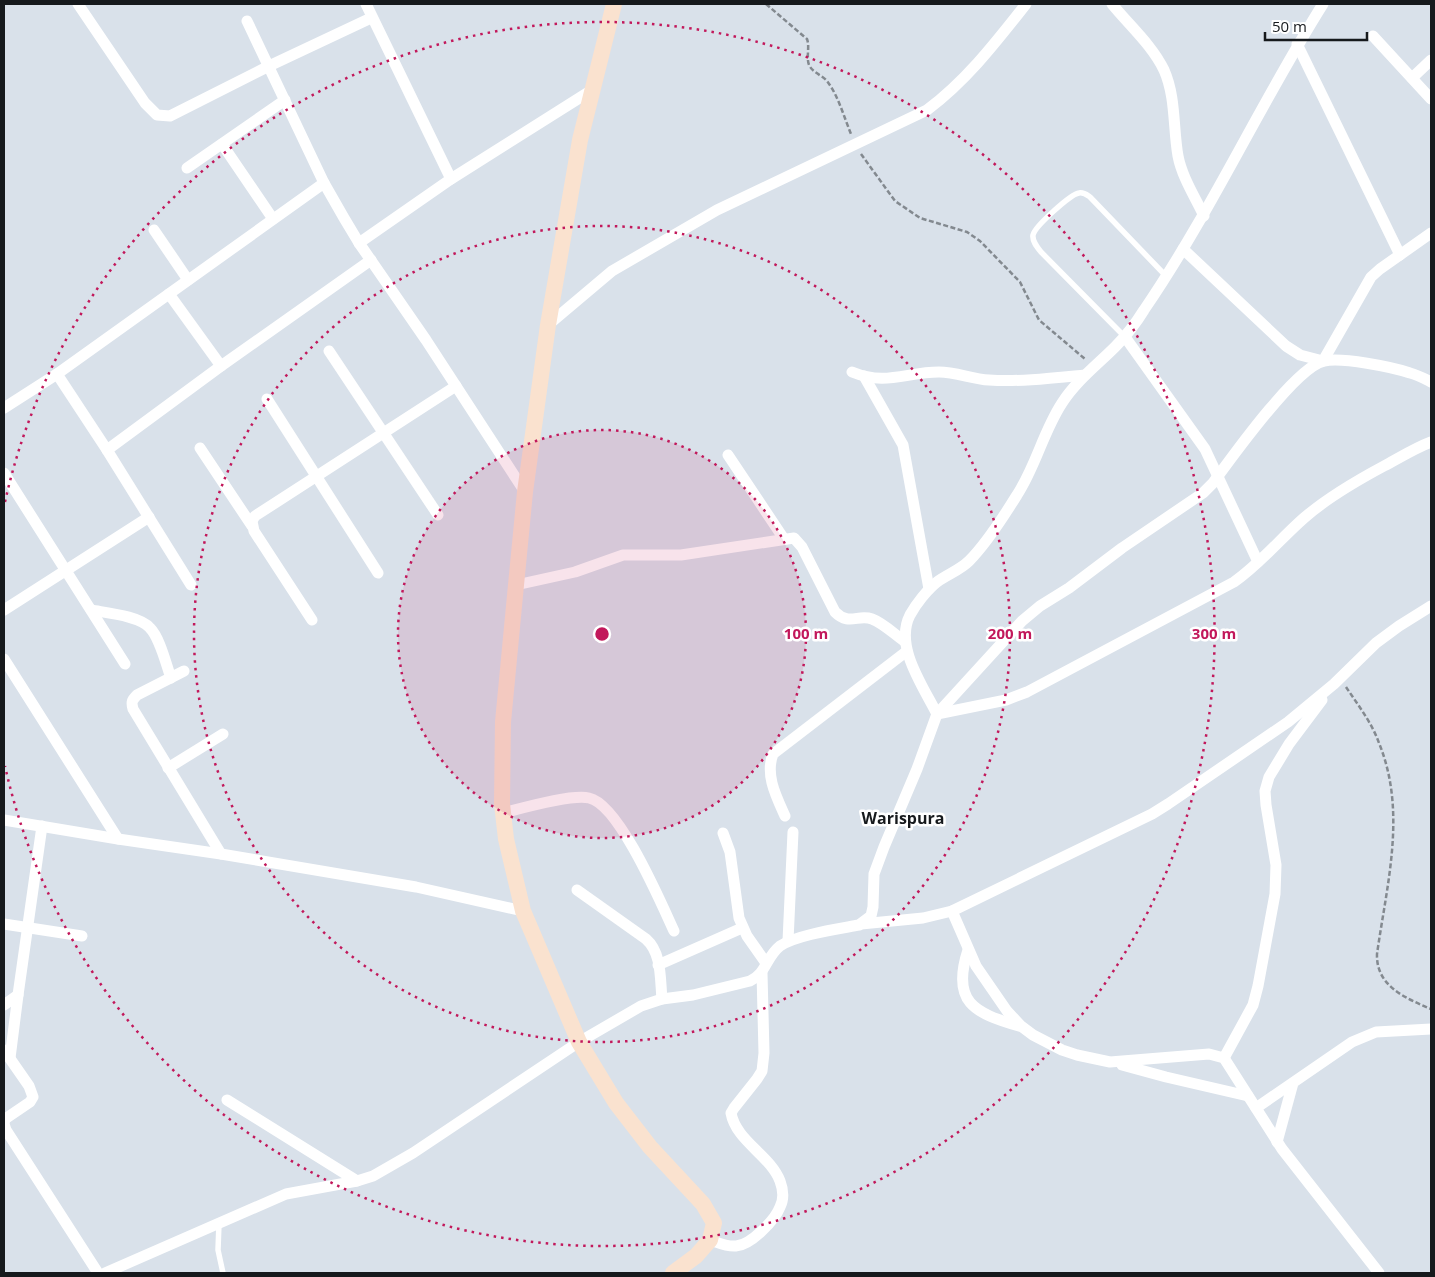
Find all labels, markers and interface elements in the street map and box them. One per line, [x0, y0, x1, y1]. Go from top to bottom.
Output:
scale bar [1265, 10, 1368, 42]
text: 50 m [1272, 16, 1307, 36]
text: 100 m [784, 623, 828, 643]
text: 200 m [988, 623, 1032, 643]
text: 300 m [1192, 623, 1236, 643]
centre of rings [593, 625, 611, 643]
district label: Warispura [862, 807, 944, 829]

